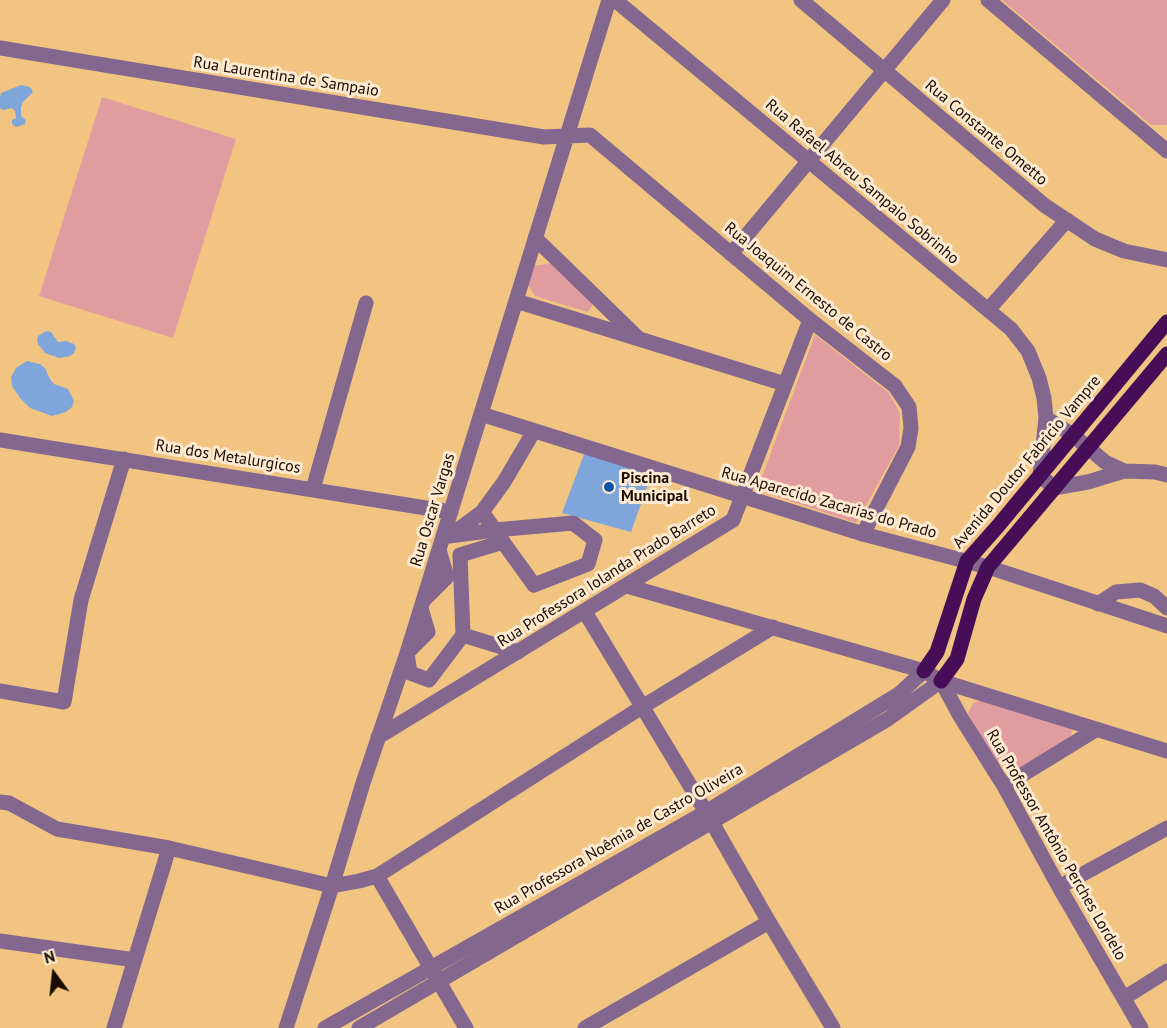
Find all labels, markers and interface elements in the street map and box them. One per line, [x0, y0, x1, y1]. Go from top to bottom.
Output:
street label: Rua Laurentina de Sampaio [192, 53, 380, 101]
street label: Rua Constante Ometto [921, 76, 1051, 190]
street label: Rua Rafael Abreu Sampaio Sobrinho [761, 95, 963, 269]
street label: Rua Joaquim Ernesto de Castro [720, 219, 896, 365]
street label: Avenida Doutor Fabricio Vampre [949, 372, 1105, 552]
street label: Rua dos Metalurgicos [154, 436, 302, 478]
street label: Rua Oscar Vargas [407, 451, 459, 569]
street label: Rua Aparecido Zacarias do Prado [719, 463, 939, 543]
place label: Piscina Municipal [621, 468, 688, 506]
marker: Piscina Municipal [602, 480, 616, 494]
street label: Rua Professora Iolanda Prado Barreto [494, 501, 720, 651]
street label: Rua Professor Antônio Perches Lordelo [982, 726, 1130, 964]
street label: Rua Professora Noêmia de Castro Oliveira [491, 760, 747, 918]
north arrow [24, 944, 84, 1004]
text: N [42, 946, 57, 968]

